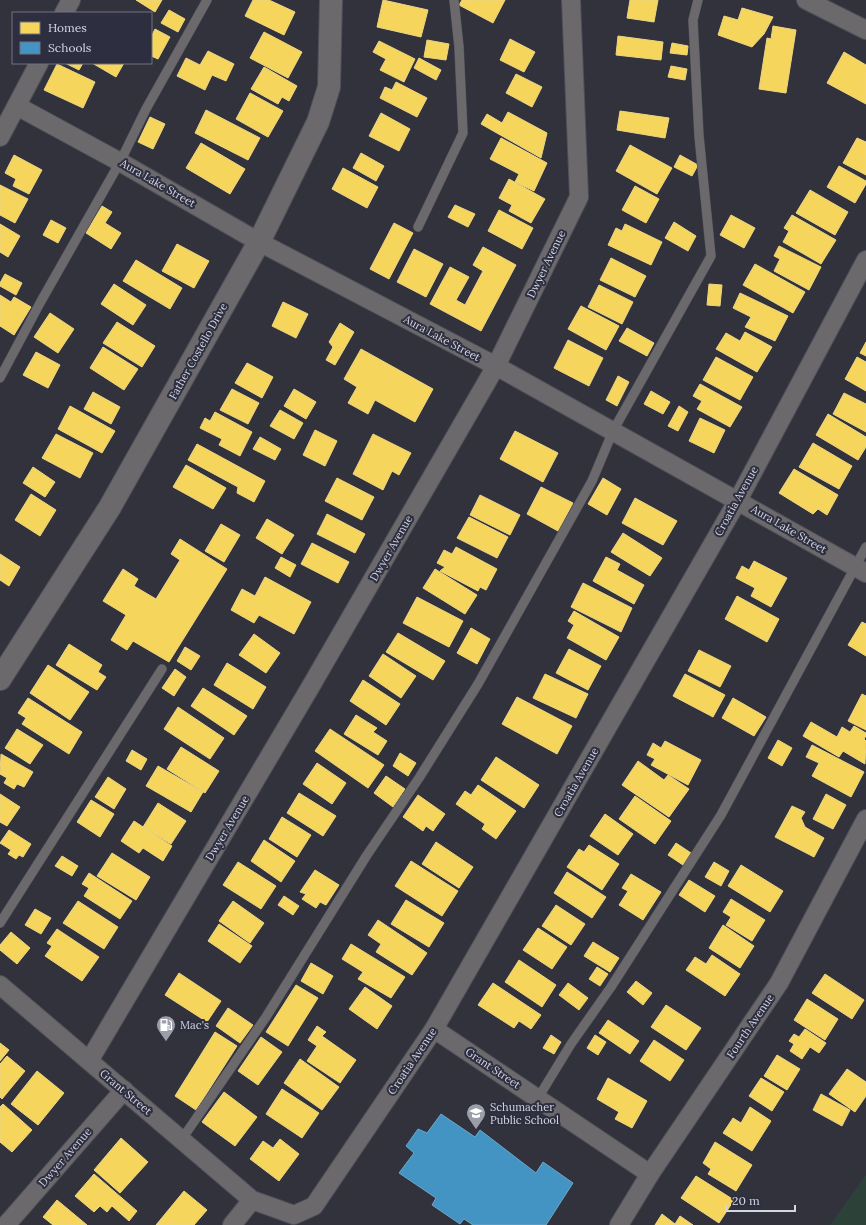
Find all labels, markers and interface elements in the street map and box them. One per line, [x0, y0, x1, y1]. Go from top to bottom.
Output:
legend [12, 12, 152, 64]
text: Homes [48, 20, 87, 35]
text: Schools [48, 40, 92, 55]
street label: Aura Lake Street [117, 155, 199, 211]
street label: Dwyer Avenue [524, 228, 568, 300]
street label: Father Costello Drive [166, 300, 230, 402]
street label: Aura Lake Street [400, 311, 483, 364]
street label: Croatia Avenue [711, 464, 761, 538]
street label: Aura Lake Street [748, 501, 830, 557]
street label: Dwyer Avenue [367, 513, 415, 583]
street label: Croatia Avenue [551, 745, 601, 819]
street label: Dwyer Avenue [202, 793, 252, 863]
street label: Fourth Avenue [723, 991, 777, 1061]
fuel station icon: Mac's [155, 1014, 177, 1042]
place label: Mac's [180, 1018, 209, 1032]
street label: Croatia Avenue [384, 1025, 440, 1097]
street label: Grant Street [463, 1044, 524, 1092]
street label: Grant Street [97, 1066, 155, 1118]
place label: Schumacher Public School [490, 1100, 559, 1127]
school or university icon: Schumacher Public School [465, 1102, 487, 1130]
street label: Dwyer Avenue [36, 1125, 94, 1189]
scale bar [726, 1187, 795, 1213]
text: 20 m [732, 1193, 760, 1208]

